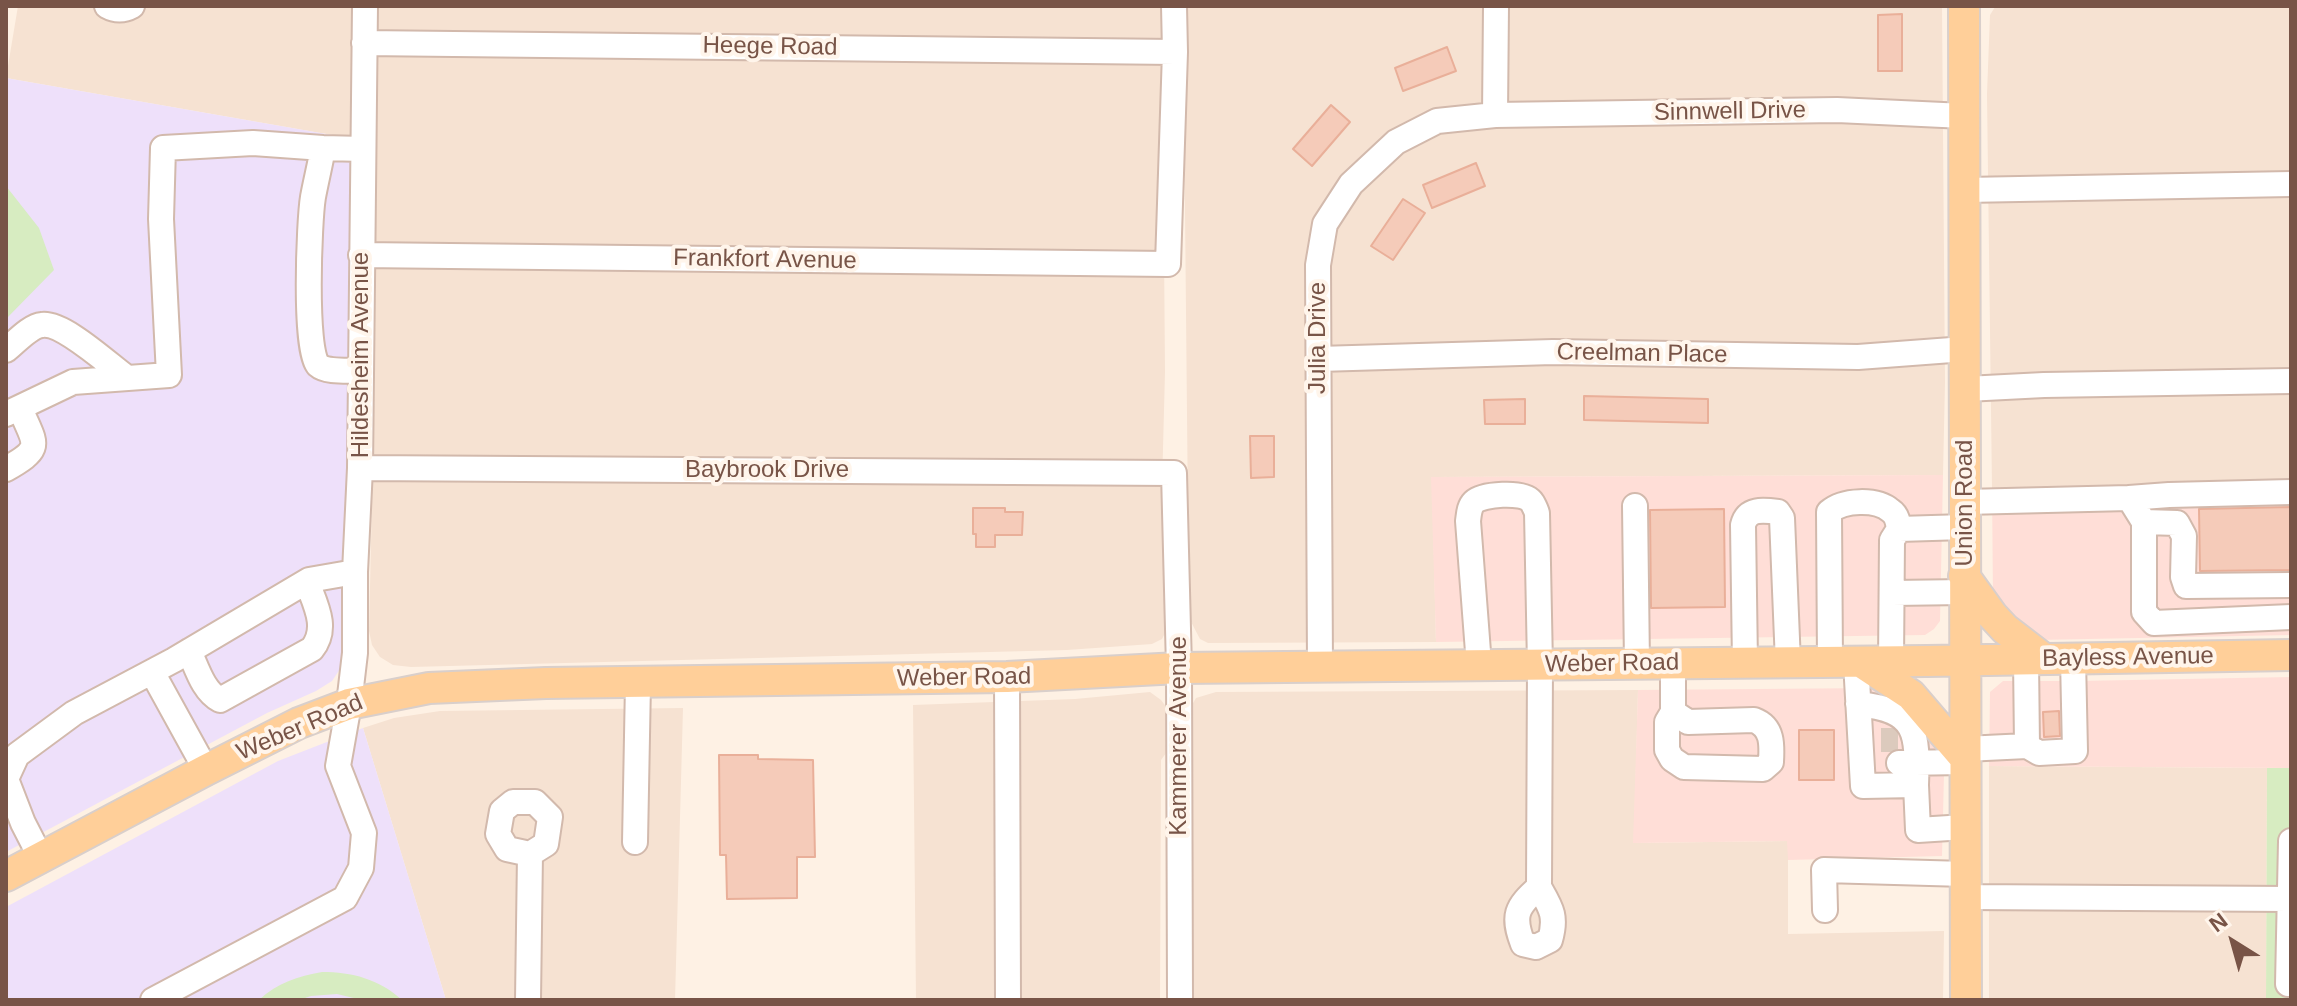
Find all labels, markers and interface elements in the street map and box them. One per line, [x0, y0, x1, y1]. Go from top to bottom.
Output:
street label: Heege Road [702, 31, 838, 63]
street label: Sinnwell Drive [1654, 96, 1806, 128]
street label: Frankfort Avenue [673, 244, 857, 276]
street label: Hildesheim Avenue [347, 252, 375, 458]
street label: Julia Drive [1304, 282, 1332, 394]
street label: Creelman Place [1556, 338, 1728, 370]
street label: Union Road [1951, 440, 1979, 566]
street label: Baybrook Drive [685, 456, 849, 484]
street label: Kammerer Avenue [1165, 636, 1193, 836]
street label: Bayless Avenue [2042, 642, 2214, 674]
street label: Weber Road [1545, 648, 1679, 680]
street label: Weber Road [897, 662, 1031, 694]
street label: Weber Road [233, 689, 367, 767]
north arrow [2193, 902, 2273, 982]
text: N [2204, 908, 2232, 937]

